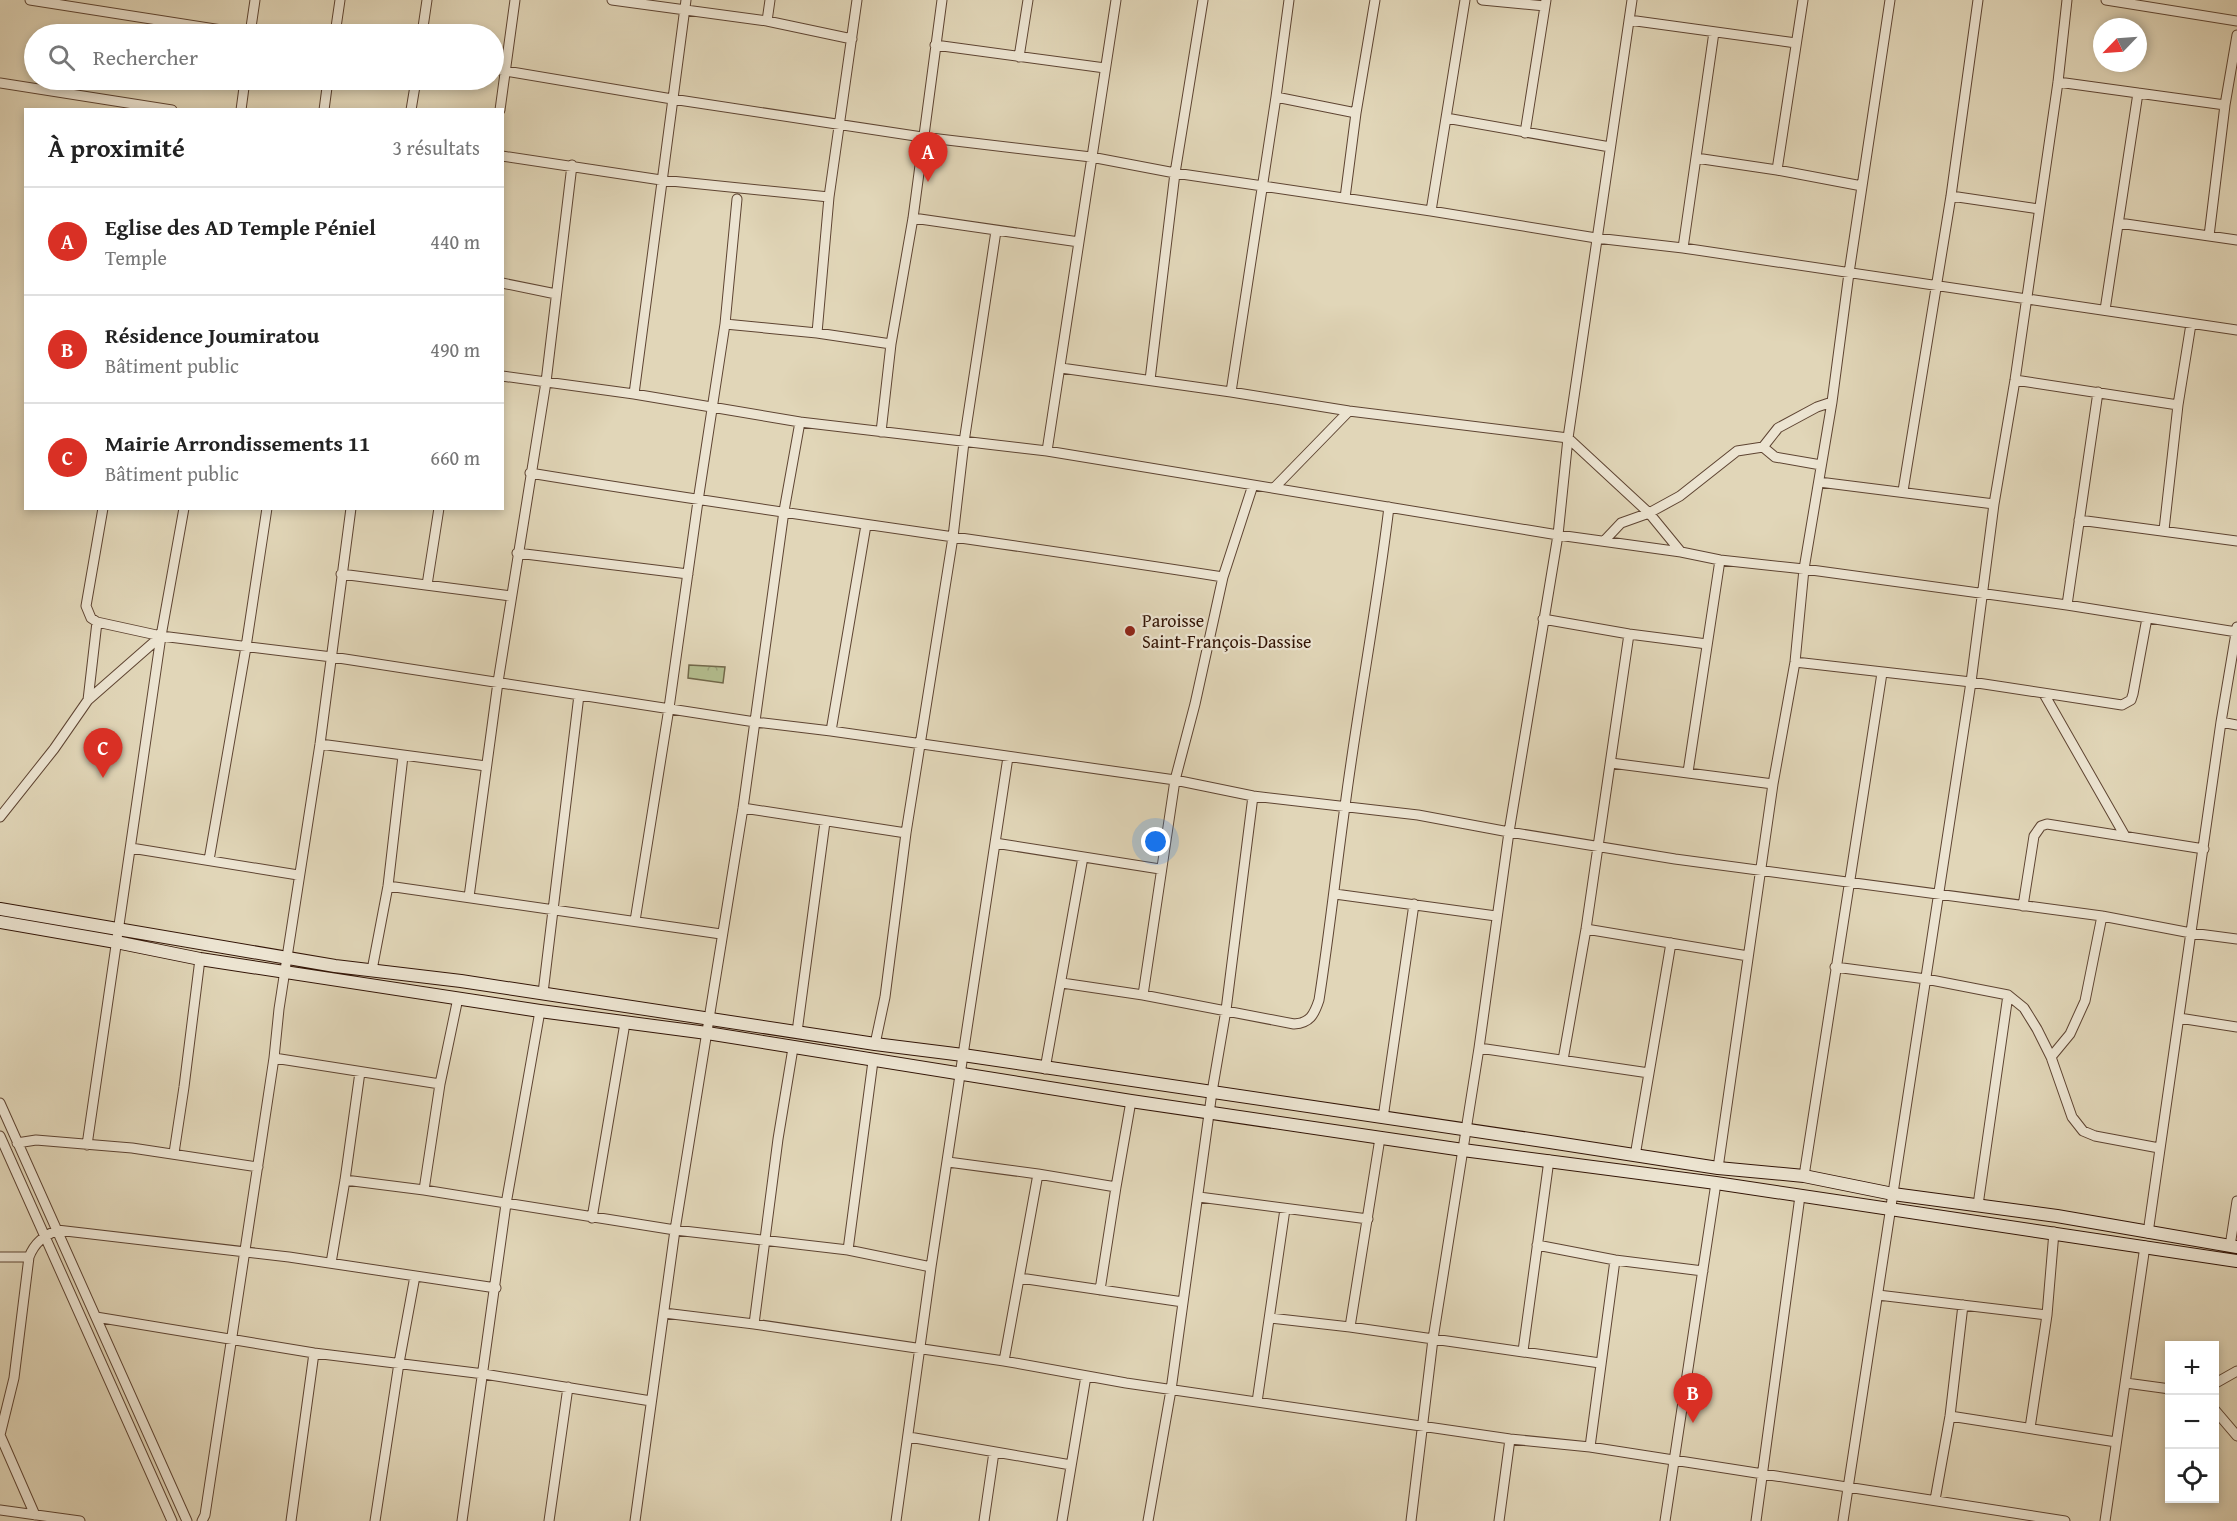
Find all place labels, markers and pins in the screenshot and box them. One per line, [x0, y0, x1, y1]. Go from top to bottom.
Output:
pin: A [908, 132, 948, 182]
place label: Paroisse Saint-François-Dassise [1142, 607, 1312, 655]
marker: Paroisse Saint-François-Dassise [1123, 624, 1137, 638]
pin: C [84, 728, 122, 778]
pin: B [1674, 1374, 1712, 1423]

